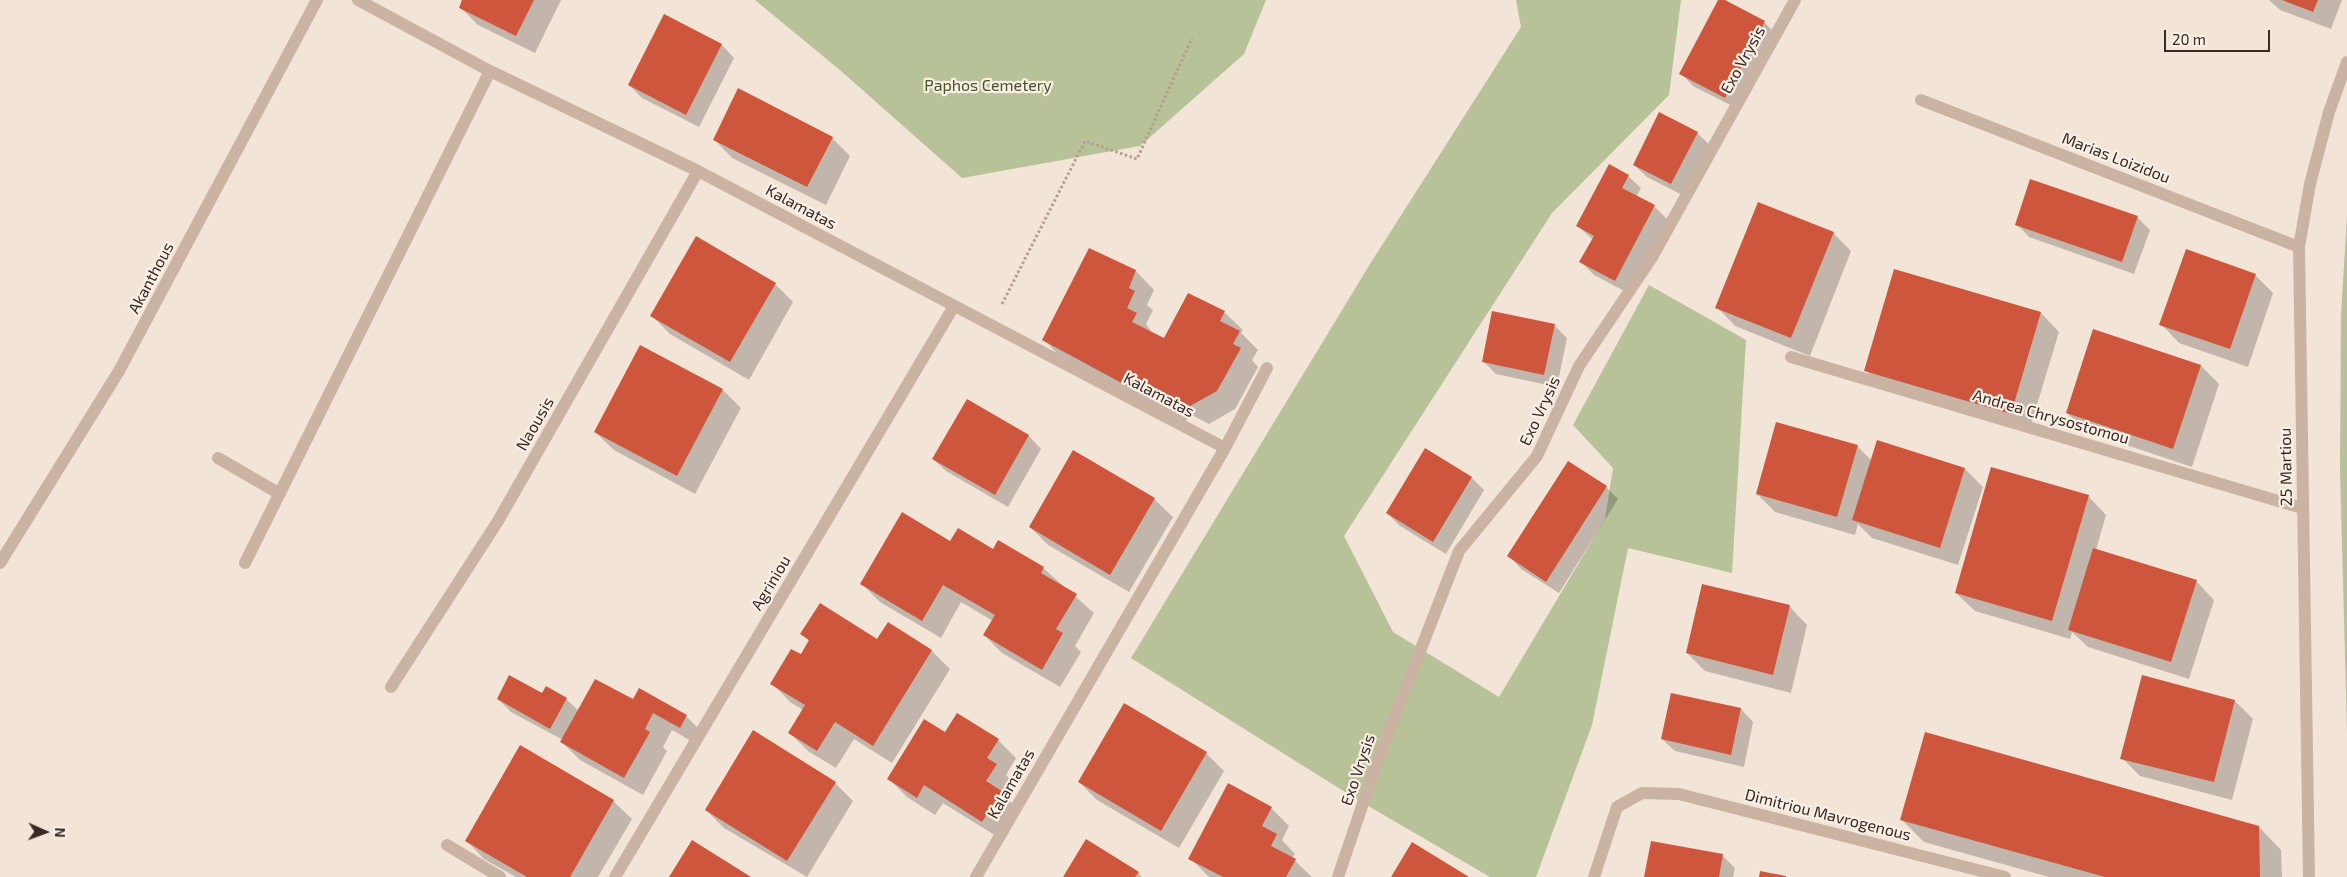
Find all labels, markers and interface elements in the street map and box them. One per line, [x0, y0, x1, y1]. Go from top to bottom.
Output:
scale bar [2167, 20, 2273, 52]
street label: Exo Vrysis [1717, 23, 1769, 97]
text: 20 m [2172, 30, 2206, 48]
park label: Paphos Cemetery [924, 76, 1052, 96]
street label: Marias Loizidou [2059, 129, 2173, 187]
street label: Kalamatas [762, 180, 840, 234]
street label: Akanthous [124, 239, 178, 317]
street label: Kalamatas [1120, 368, 1198, 422]
street label: Exo Vrysis [1516, 373, 1564, 449]
street label: Andrea Chrysostomou [1971, 385, 2131, 449]
street label: Naousis [512, 394, 558, 454]
street label: 25 Martiou [2276, 428, 2296, 506]
street label: Agriniou [747, 552, 795, 614]
street label: Exo Vrysis [1337, 732, 1379, 808]
street label: Kalamatas [983, 746, 1039, 822]
street label: Dimitriou Mavrogenous [1743, 785, 1913, 845]
north arrow [20, 807, 70, 857]
text: N [52, 827, 69, 838]

